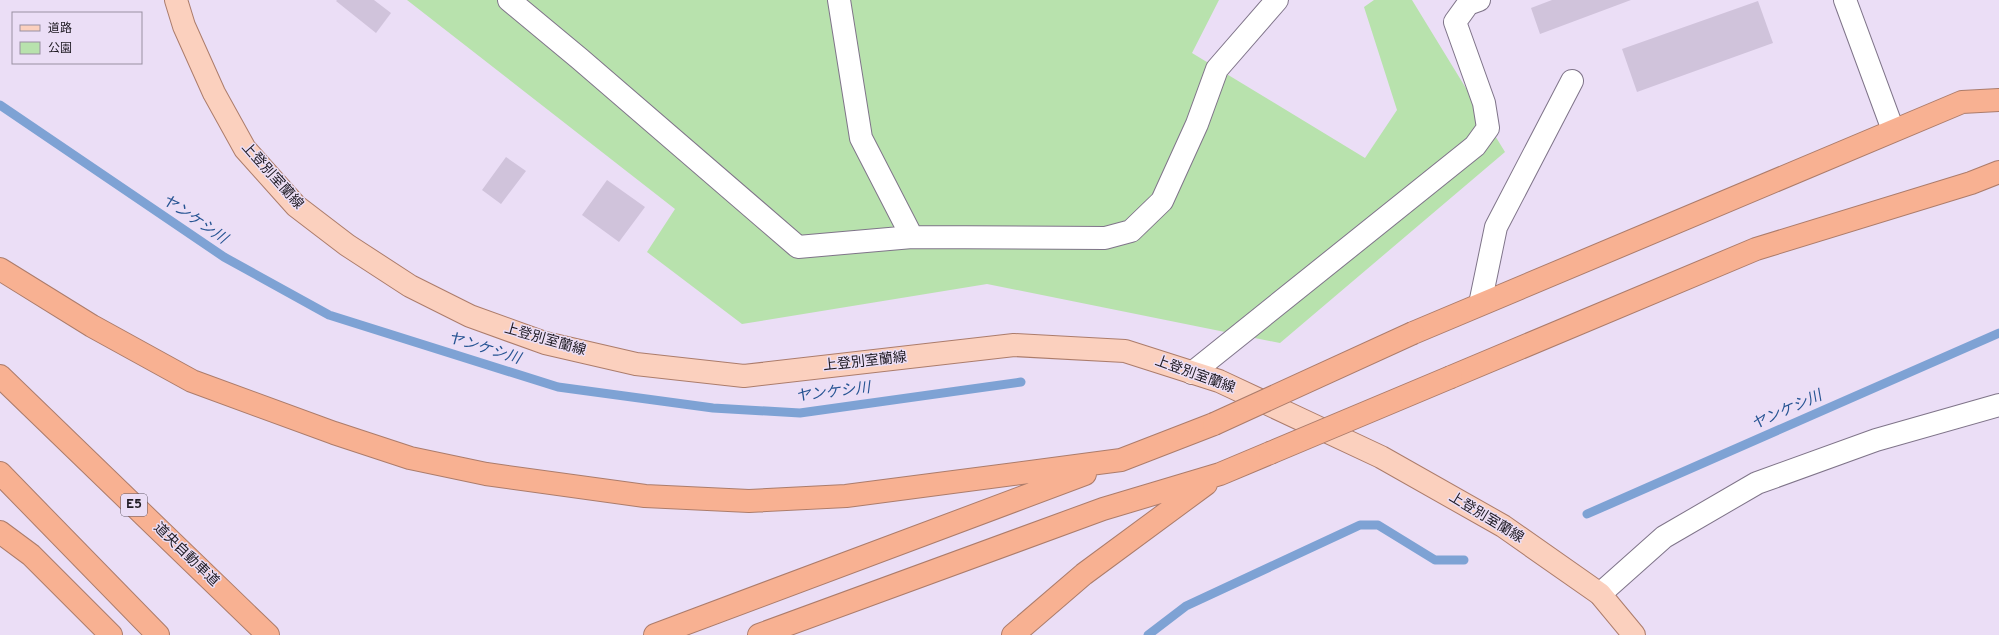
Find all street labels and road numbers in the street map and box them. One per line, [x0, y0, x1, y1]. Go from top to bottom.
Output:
street label: 上登別室蘭線 [238, 139, 306, 213]
street label: 上登別室蘭線 [502, 320, 588, 360]
street label: 上登別室蘭線 [822, 349, 908, 375]
street label: 上登別室蘭線 [1153, 353, 1237, 397]
street label: 上登別室蘭線 [1446, 489, 1526, 547]
road number: E5 [121, 494, 147, 516]
street label: 道央自動車道 [150, 520, 222, 590]

